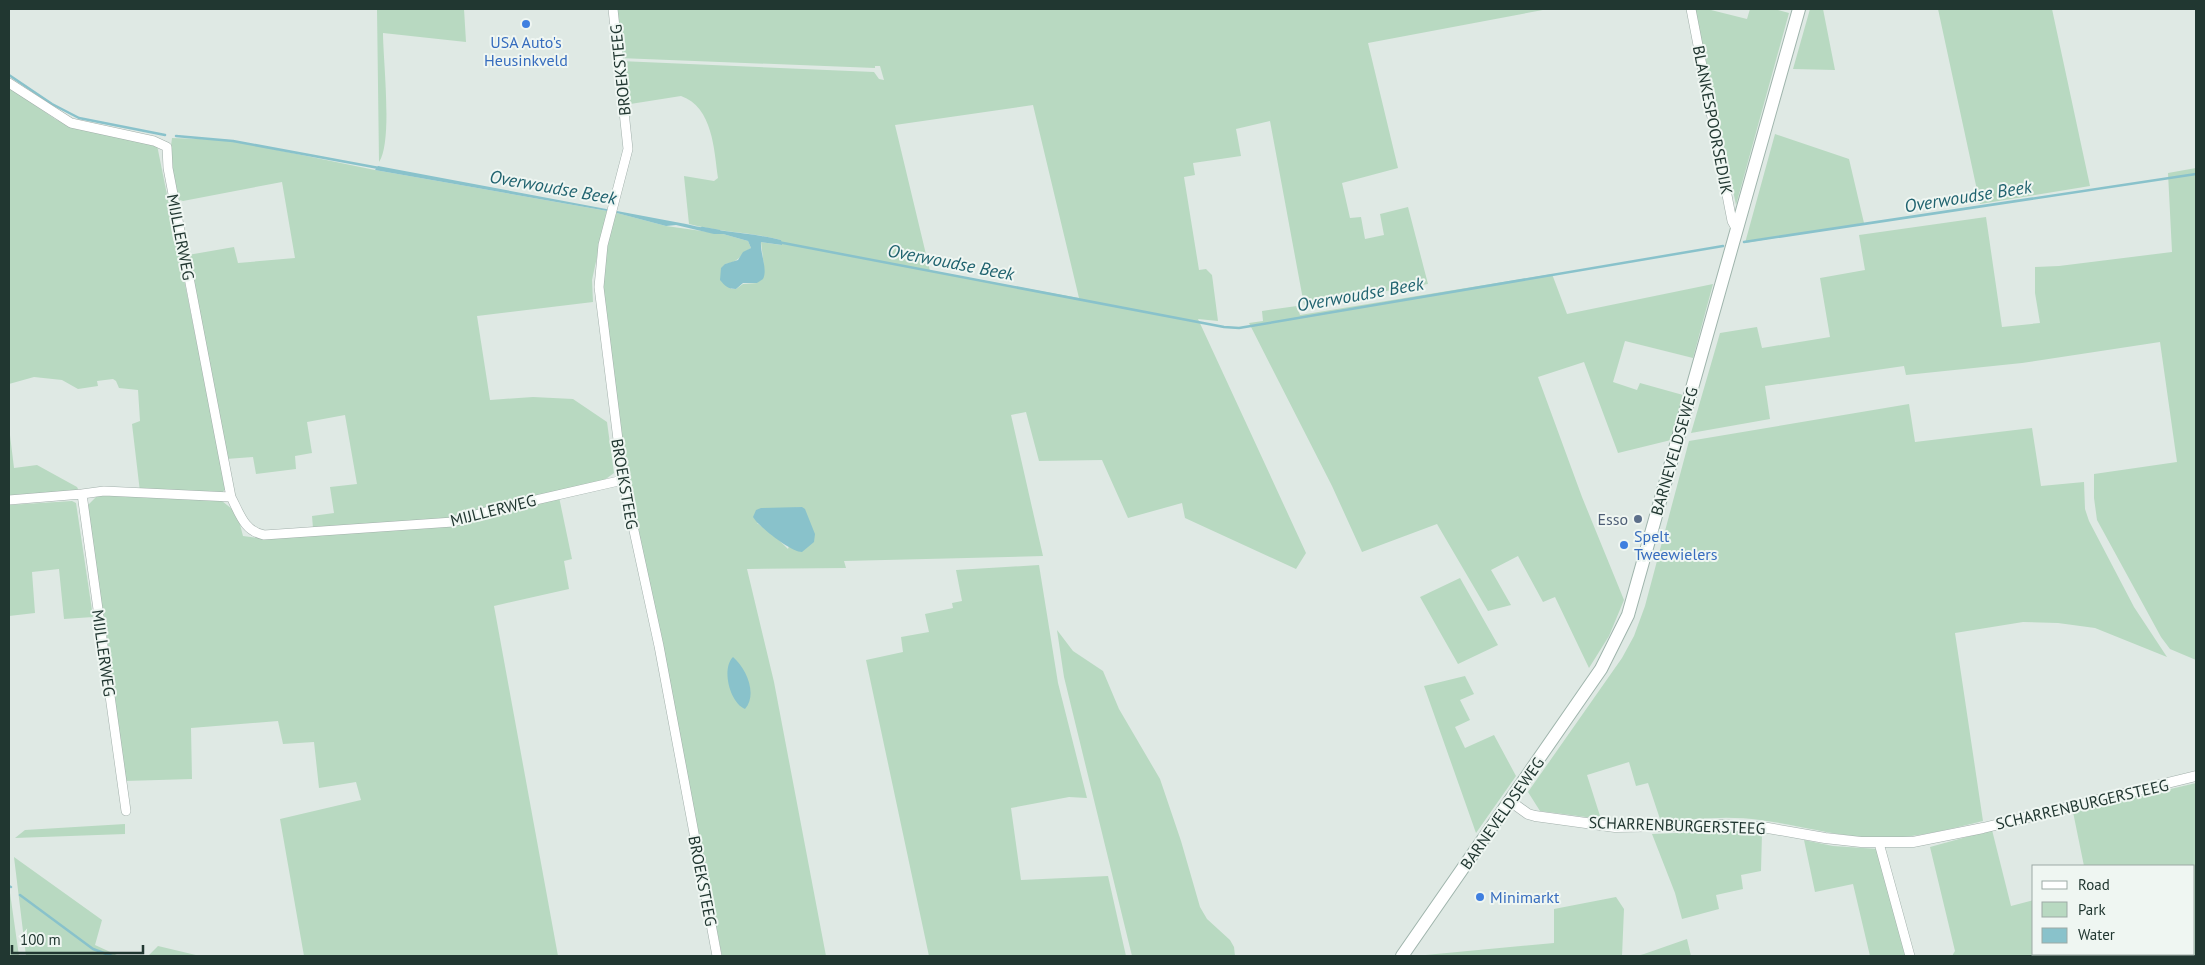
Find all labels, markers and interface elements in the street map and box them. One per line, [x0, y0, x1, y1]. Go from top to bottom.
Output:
marker: USA Auto's Heusinkveld [520, 18, 532, 30]
street label: BROEKSTEEG [605, 23, 635, 117]
place label: USA Auto's Heusinkveld [484, 32, 568, 70]
street label: BLANKESPOORSEDIJK [1689, 44, 1737, 196]
water label: Overwoudse Beek [488, 165, 619, 210]
water label: Overwoudse Beek [1903, 174, 2034, 217]
street label: MIJLLERWEG [163, 192, 199, 282]
water label: Overwoudse Beek [886, 238, 1017, 286]
water label: Overwoudse Beek [1295, 271, 1426, 316]
street label: BARNEVELDSEWEG [1646, 384, 1702, 518]
street label: BROEKSTEEG [607, 437, 643, 531]
street label: MIJLLERWEG [448, 490, 538, 530]
place label: Esso [1597, 509, 1628, 529]
marker: Esso [1632, 513, 1644, 525]
place label: Spelt Tweewielers [1634, 526, 1718, 564]
marker: Spelt Tweewielers [1618, 539, 1630, 551]
street label: MIJLLERWEG [88, 608, 120, 698]
street label: BARNEVELDSEWEG [1456, 753, 1548, 873]
street label: SCHARRENBURGERSTEEG [1994, 774, 2170, 834]
street label: SCHARRENBURGERSTEEG [1588, 812, 1766, 838]
street label: BROEKSTEEG [684, 834, 722, 928]
legend [2032, 865, 2195, 955]
text: Road [2078, 875, 2110, 894]
place label: Minimarkt [1490, 887, 1560, 907]
marker: Minimarkt [1474, 891, 1486, 903]
text: Park [2078, 900, 2106, 919]
scale bar [12, 922, 144, 954]
text: Water [2078, 925, 2115, 944]
text: 100 m [20, 930, 61, 949]

